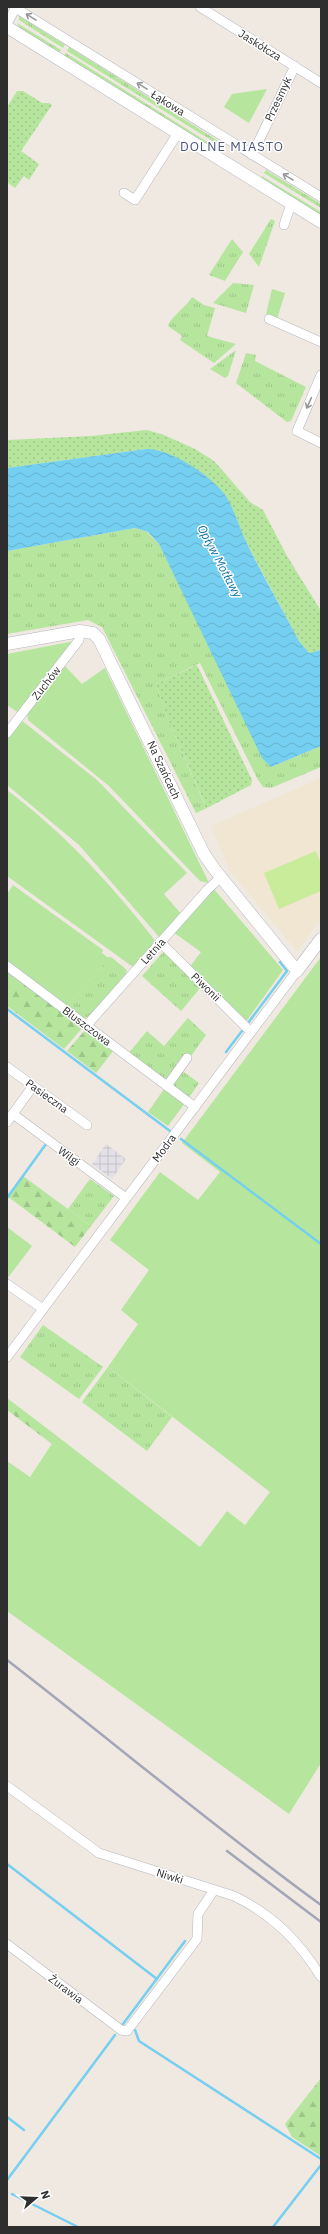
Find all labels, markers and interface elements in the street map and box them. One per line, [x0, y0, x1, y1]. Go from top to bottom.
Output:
one-way arrow [25, 13, 37, 21]
street label: Jaskółcza [236, 26, 284, 64]
street label: Przesmyk [262, 74, 295, 124]
one-way arrow [137, 82, 148, 90]
street label: Łąkowa [148, 87, 188, 119]
district label: DOLNE MIASTO [180, 138, 284, 155]
one-way arrow [282, 172, 294, 180]
one-way arrow [305, 396, 312, 408]
water label: Opływ Motławy [195, 522, 246, 601]
street label: Zuchów [29, 663, 64, 703]
street label: Na Szańcach [144, 738, 184, 802]
street label: Letnia [138, 935, 168, 967]
street label: Piwonii [188, 970, 224, 1004]
street label: Bluszczowa [60, 1003, 114, 1049]
street label: Pasieczna [23, 1076, 71, 1116]
street label: Modra [149, 1131, 179, 1165]
street label: Wilgi [55, 1143, 83, 1169]
street label: Niwki [155, 1865, 185, 1887]
street label: Żurawia [46, 1972, 86, 2007]
north arrow [16, 2178, 56, 2218]
text: N [38, 2189, 53, 2201]

